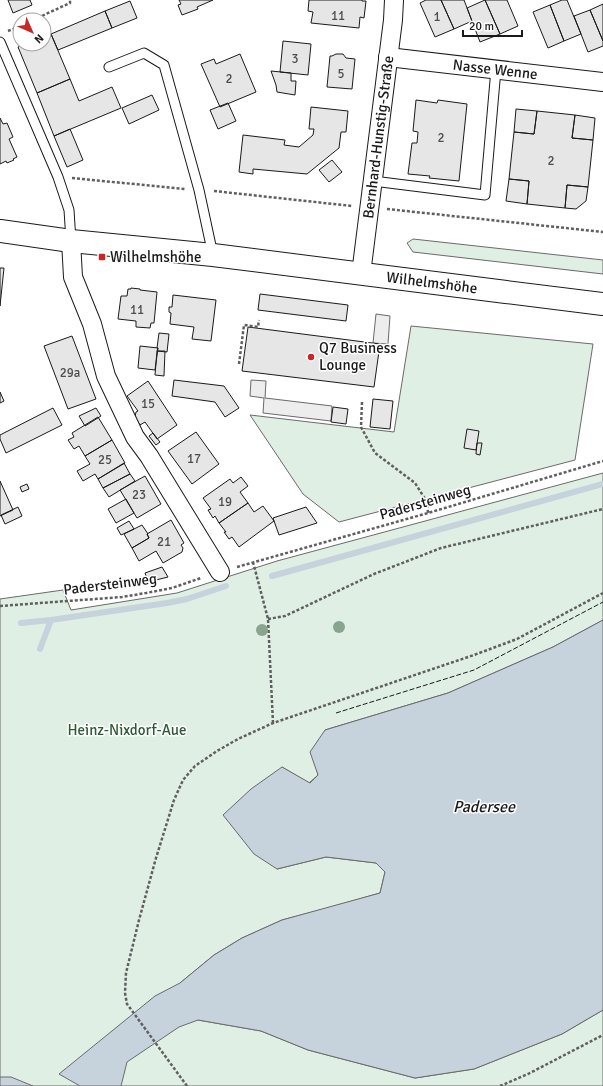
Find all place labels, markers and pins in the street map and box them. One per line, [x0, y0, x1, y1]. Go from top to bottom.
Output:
place label: Wilhelmshöhe [110, 248, 201, 266]
marker: Wilhelmshöhe [97, 252, 107, 262]
place label: Q7 Business Lounge [319, 339, 397, 374]
marker: Q7 Business Lounge [306, 352, 316, 362]

